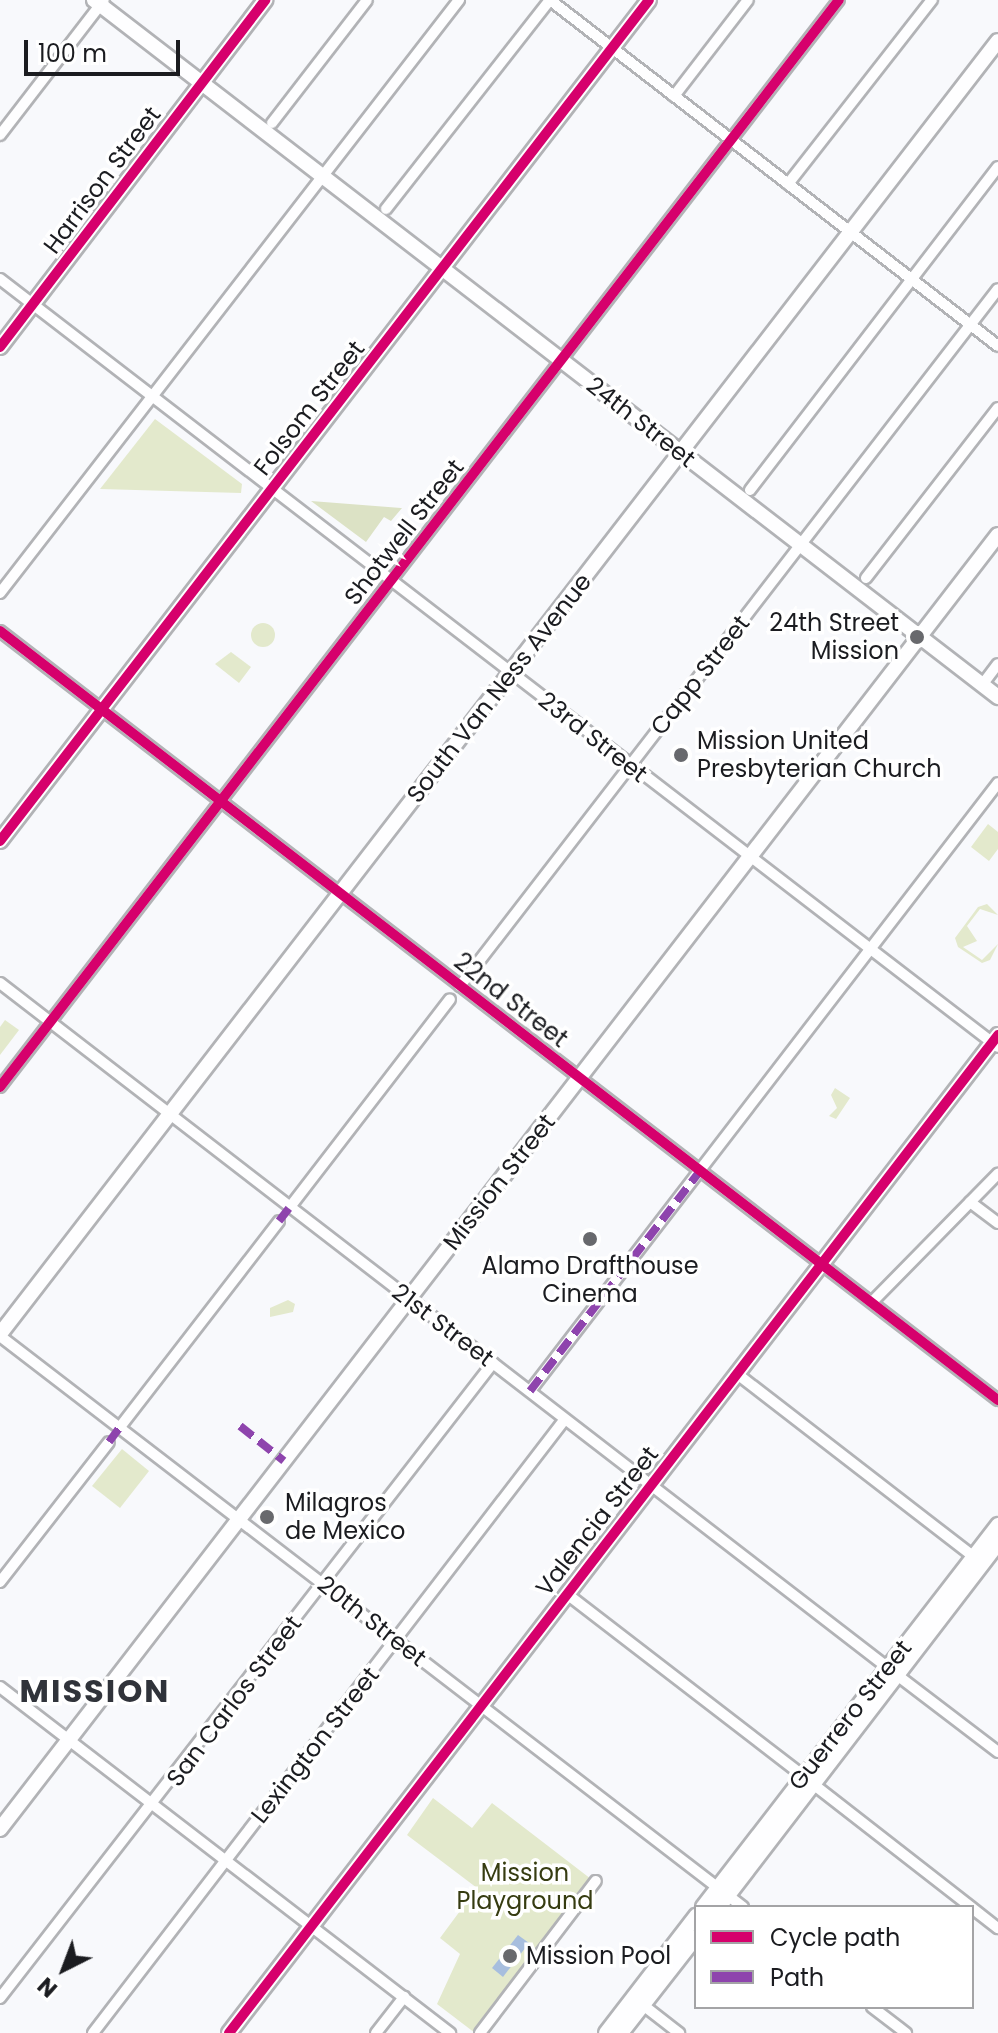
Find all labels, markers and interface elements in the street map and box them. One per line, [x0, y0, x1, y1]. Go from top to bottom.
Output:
scale bar [28, 24, 184, 74]
text: 100 m [38, 37, 107, 70]
street label: Harrison Street [37, 101, 167, 259]
street label: Folsom Street [248, 335, 370, 481]
street label: 24th Street [581, 371, 701, 473]
street label: Shotwell Street [338, 454, 470, 610]
street label: South Van Ness Avenue [401, 568, 597, 808]
street label: Capp Street [644, 609, 756, 741]
place label: 24th Street Mission [769, 609, 899, 665]
marker: 24th Street Mission [906, 626, 928, 648]
street label: 23rd Street [533, 686, 653, 788]
place label: Mission United Presbyterian Church [697, 727, 942, 783]
marker: Mission United Presbyterian Church [672, 746, 690, 764]
street label: 22nd Street [449, 947, 573, 1053]
street label: Mission Street [437, 1108, 561, 1256]
marker: Alamo Drafthouse Cinema [581, 1230, 599, 1248]
place label: Alamo Drafthouse Cinema [481, 1252, 699, 1308]
street label: 21st Street [387, 1278, 499, 1372]
street label: Valencia Street [530, 1440, 664, 1602]
place label: Milagros de Mexico [285, 1489, 405, 1545]
marker: Milagros de Mexico [256, 1506, 278, 1528]
street label: 20th Street [312, 1570, 432, 1672]
street label: San Carlos Street [160, 1610, 308, 1792]
street label: Guerrero Street [782, 1634, 918, 1796]
street label: Lexington Street [245, 1661, 385, 1829]
district label: MISSION [20, 1672, 170, 1710]
park label: Mission Playground [456, 1859, 594, 1915]
legend [694, 1905, 974, 2009]
text: Cycle path [770, 1921, 900, 1954]
north arrow [24, 1929, 104, 2009]
place label: Mission Pool [526, 1942, 671, 1970]
marker: Mission Pool [501, 1947, 519, 1965]
text: Path [770, 1961, 824, 1994]
text: N [31, 1970, 64, 2004]

